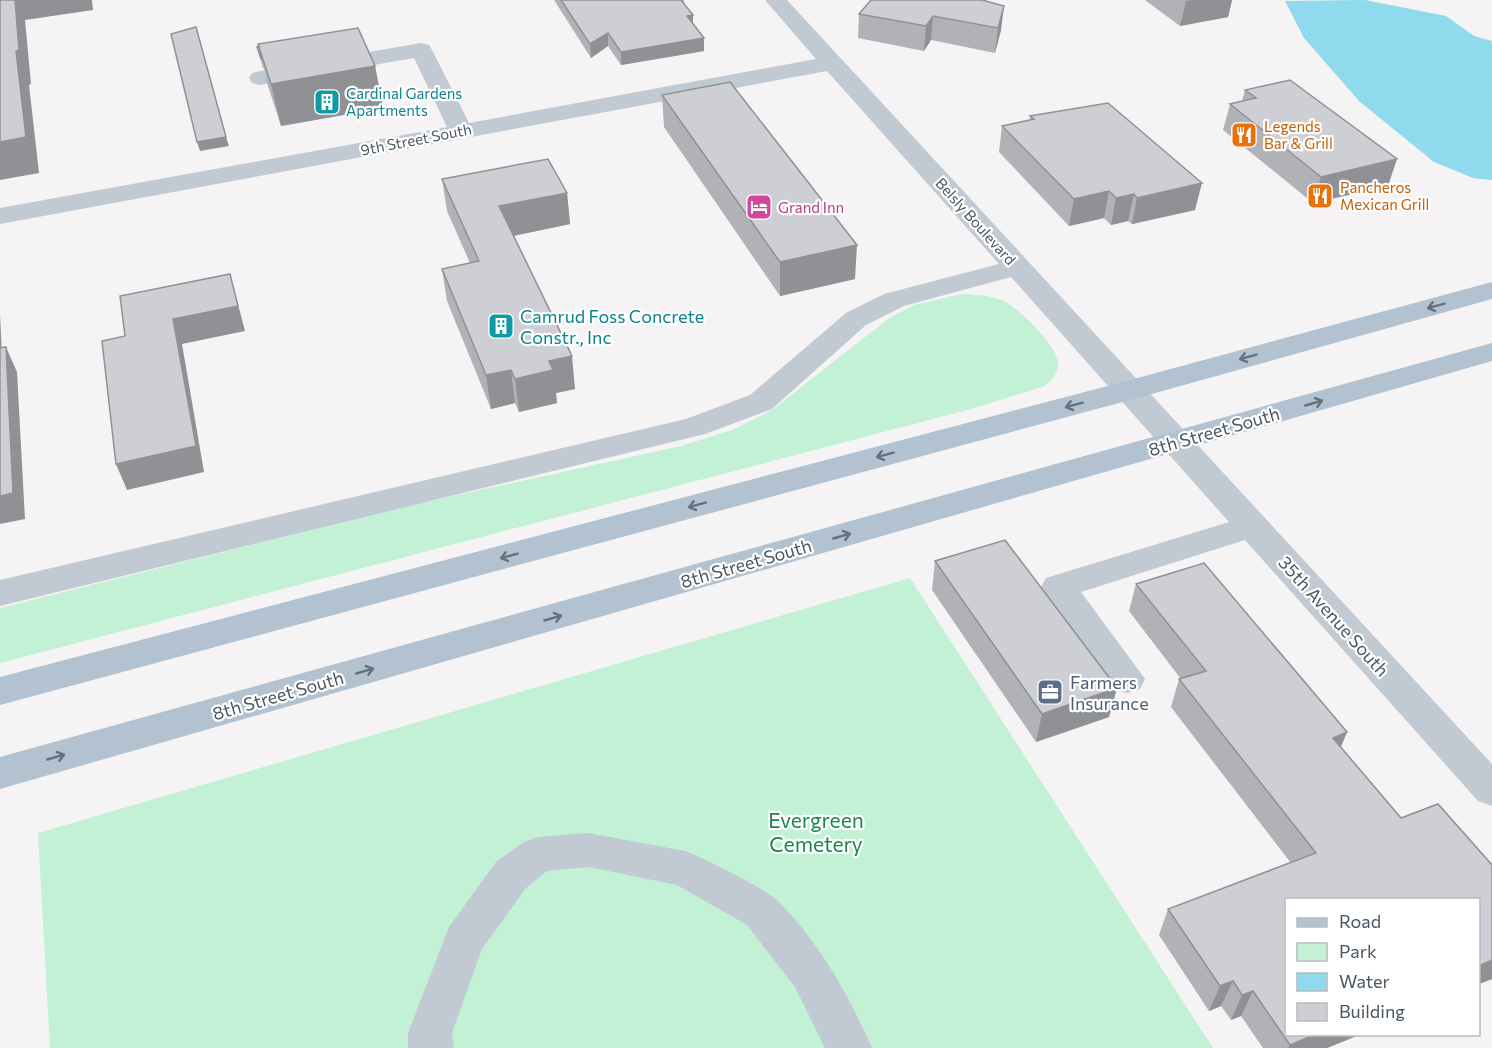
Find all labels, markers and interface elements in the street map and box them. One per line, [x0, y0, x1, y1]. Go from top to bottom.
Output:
place label: Cardinal Gardens Apartments [346, 84, 462, 119]
building icon: Cardinal Gardens Apartments [312, 87, 342, 117]
place label: Legends Bar & Grill [1264, 117, 1333, 152]
street label: 9th Street South [359, 119, 473, 159]
restaurant icon: Legends Bar & Grill [1229, 120, 1259, 150]
street label: Belsly Boulevard [932, 174, 1020, 268]
place label: Pancheros Mexican Grill [1340, 178, 1429, 213]
restaurant icon: Pancheros Mexican Grill [1305, 181, 1335, 211]
hotel icon: Grand Inn [744, 192, 774, 222]
place label: Grand Inn [778, 198, 844, 216]
one-way arrow [1426, 301, 1445, 312]
place label: Camrud Foss Concrete Constr., Inc [520, 305, 704, 348]
building icon: Camrud Foss Concrete Constr., Inc [486, 311, 516, 341]
one-way arrow [1238, 352, 1257, 364]
one-way arrow [1304, 397, 1323, 408]
one-way arrow [1065, 399, 1084, 411]
street label: 8th Street South [1146, 402, 1282, 460]
one-way arrow [876, 450, 895, 461]
one-way arrow [688, 500, 707, 512]
one-way arrow [832, 530, 851, 542]
street label: 8th Street South [678, 534, 814, 592]
one-way arrow [499, 550, 518, 562]
street label: 35th Avenue South [1274, 551, 1394, 681]
one-way arrow [543, 612, 562, 623]
one-way arrow [355, 664, 374, 676]
street label: 8th Street South [210, 666, 346, 724]
place label: Farmers Insurance [1070, 671, 1149, 714]
office icon: Farmers Insurance [1035, 677, 1065, 707]
one-way arrow [46, 751, 65, 763]
park label: Evergreen Cemetery [768, 807, 864, 856]
legend [1285, 898, 1480, 1036]
text: Road [1339, 910, 1381, 932]
text: Park [1339, 940, 1377, 962]
text: Water [1339, 970, 1390, 992]
text: Building [1339, 1000, 1405, 1022]

